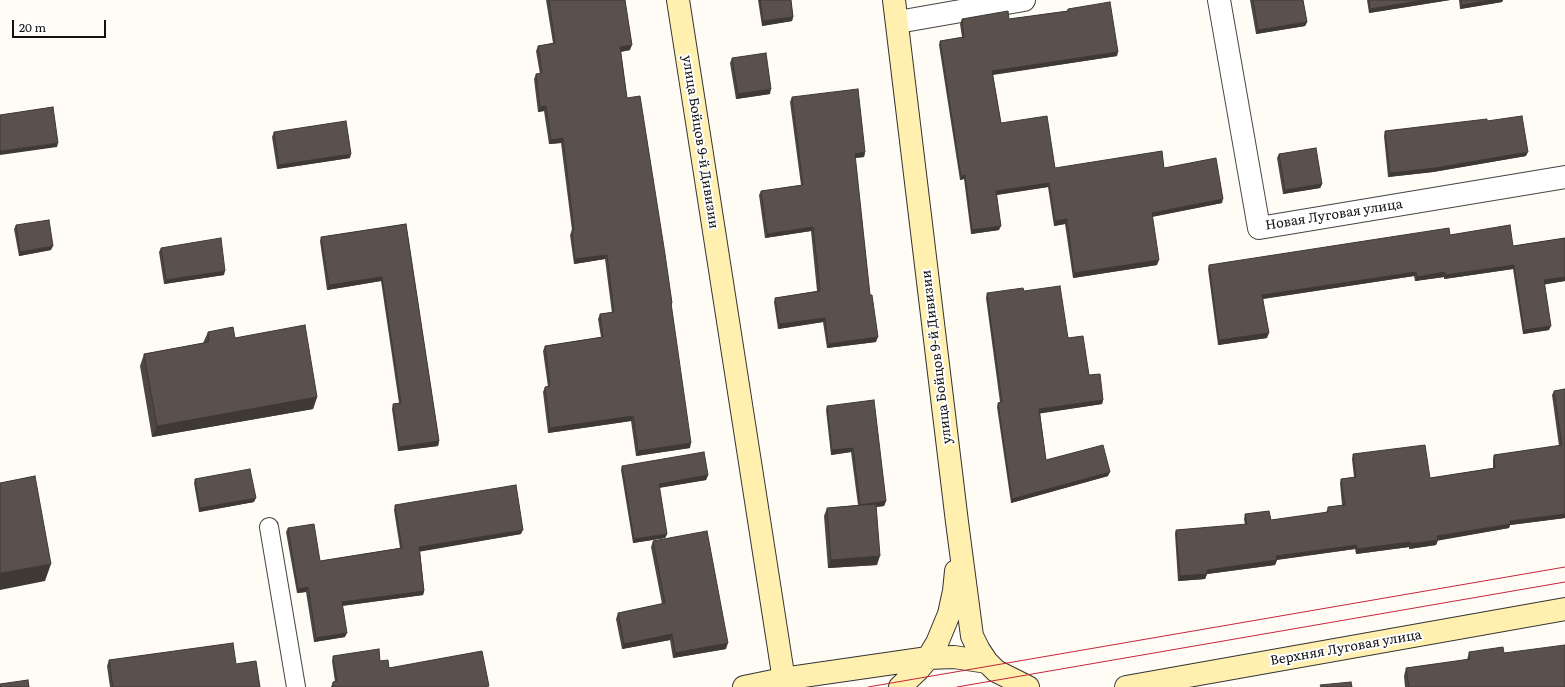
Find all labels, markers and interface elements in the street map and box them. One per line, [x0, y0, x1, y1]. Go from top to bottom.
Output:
scale bar [14, 12, 108, 38]
text: 20 m [19, 18, 46, 36]
street label: улица Бойцов 9-й Дивизии [679, 54, 721, 230]
street label: Новая Луговая улица [1264, 196, 1404, 234]
street label: улица Бойцов 9-й Дивизии [919, 269, 955, 445]
street label: Верхняя Луговая улица [1269, 627, 1423, 669]

